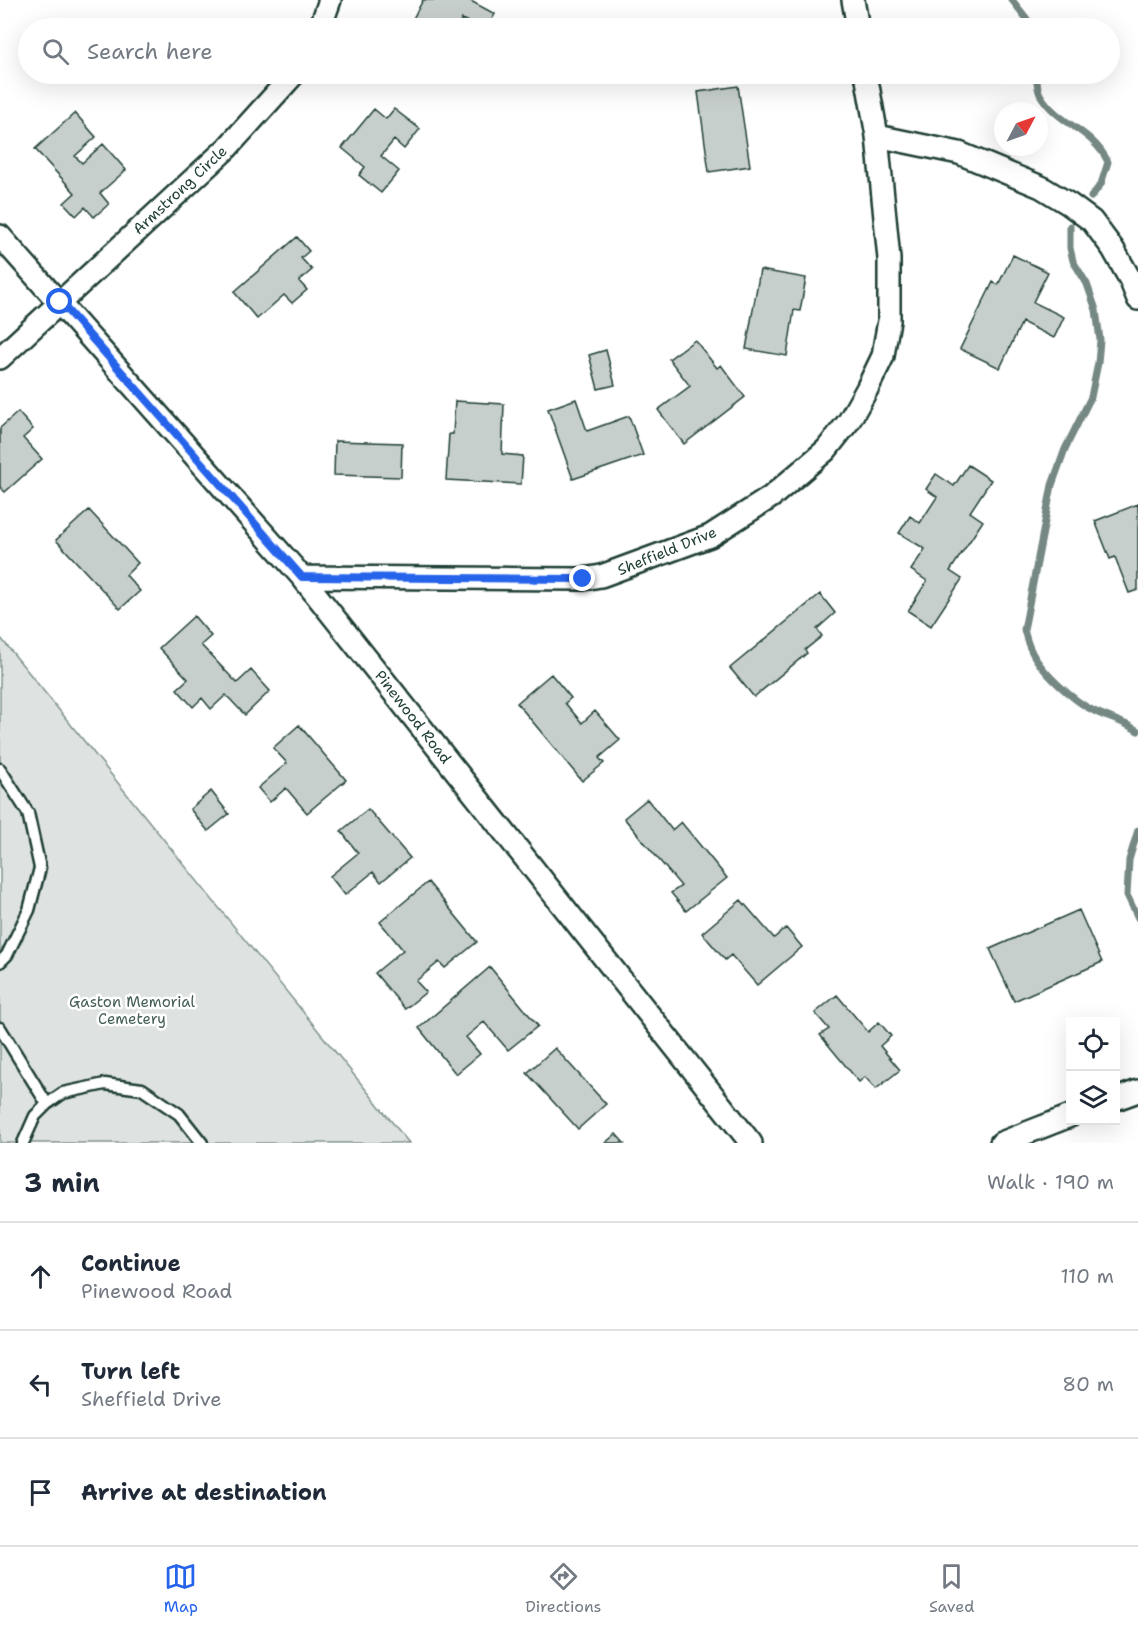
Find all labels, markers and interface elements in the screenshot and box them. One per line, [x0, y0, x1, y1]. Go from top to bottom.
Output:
search box [18, 18, 1120, 84]
icon: search [39, 35, 72, 68]
text: Search here [87, 37, 213, 66]
north arrow [994, 102, 1048, 156]
street label: Armstrong Circle [129, 141, 231, 239]
route start [46, 288, 72, 314]
street label: Sheffield Drive [614, 522, 720, 580]
route end [569, 565, 595, 591]
street label: Pinewood Road [370, 666, 456, 768]
park label: Gaston Memorial Cemetery [69, 992, 195, 1029]
map controls [1066, 1017, 1120, 1125]
button: locate [1066, 1017, 1120, 1071]
button: layers [1066, 1071, 1120, 1125]
text: 3 min [24, 1165, 100, 1200]
text: Walk · 190 m [987, 1169, 1114, 1195]
text: Continue [81, 1249, 181, 1278]
icon: ahead [24, 1260, 57, 1293]
text: 110 m [1060, 1263, 1114, 1289]
text: Pinewood Road [81, 1278, 232, 1304]
text: Turn left [81, 1357, 180, 1386]
icon: left [24, 1368, 57, 1401]
text: 80 m [1062, 1371, 1114, 1397]
text: Sheffield Drive [81, 1386, 222, 1412]
icon: arrive [24, 1476, 57, 1509]
text: Arrive at destination [81, 1478, 327, 1507]
tab: Map [164, 1560, 198, 1617]
tab: Directions [525, 1560, 602, 1617]
tab: Saved [929, 1560, 974, 1617]

